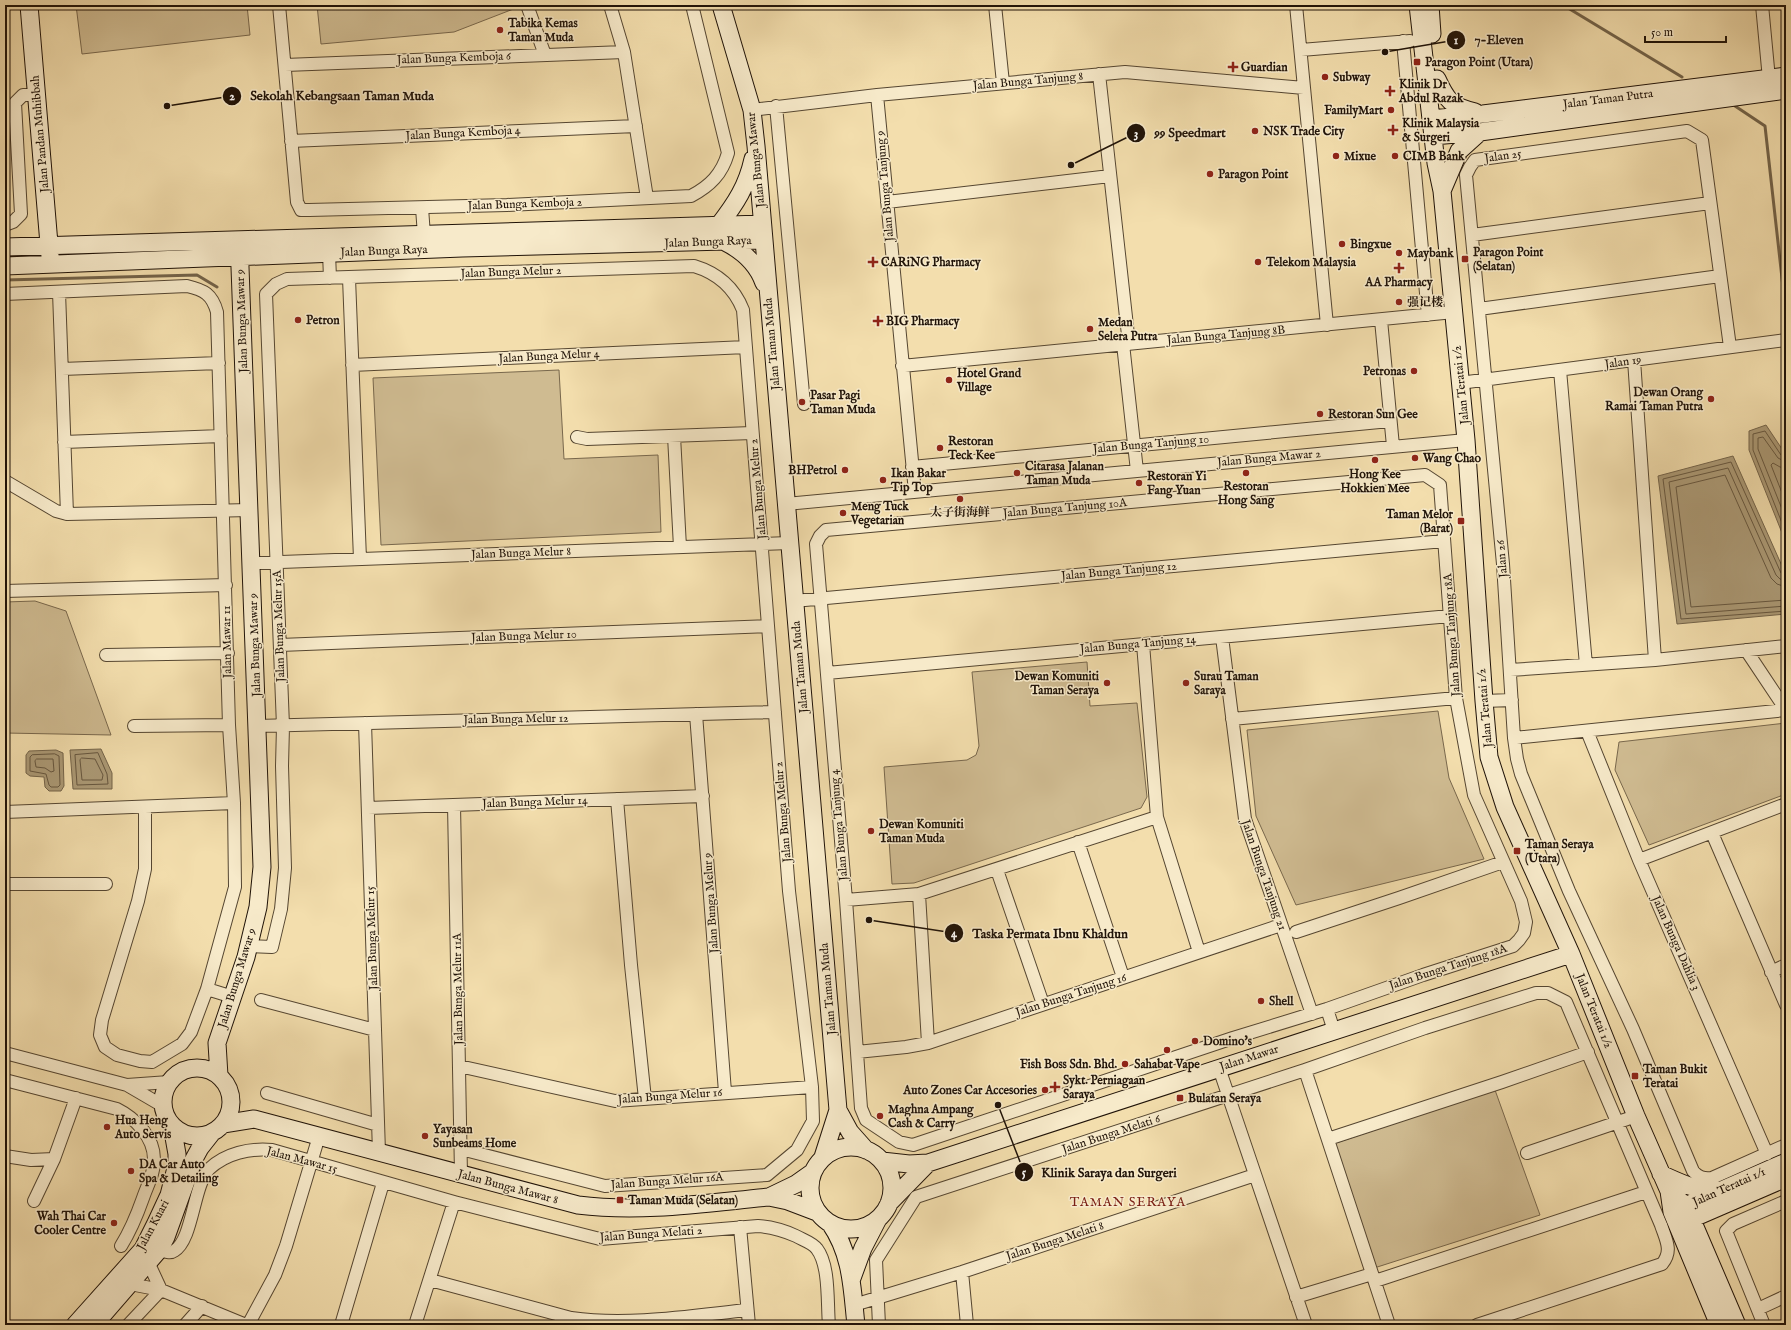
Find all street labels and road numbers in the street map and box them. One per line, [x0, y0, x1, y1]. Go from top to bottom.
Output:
street label: Jalan Bunga Kemboja 6 [395, 48, 512, 69]
street label: Jalan Bunga Tanjung 8 [970, 69, 1084, 94]
street label: Jalan Pandan Muhibbah [27, 74, 54, 195]
street label: Jalan Taman Putra [1560, 86, 1655, 113]
street label: Jalan Bunga Mawar [743, 111, 770, 210]
street label: Jalan Bunga Kemboja 4 [403, 122, 521, 145]
street label: Jalan Bunga Tanjung 9 [873, 130, 898, 244]
street label: Jalan 25 [1482, 146, 1523, 167]
street label: Jalan Bunga Kemboja 2 [465, 194, 583, 215]
street label: Jalan Bunga Raya [662, 233, 753, 252]
street label: Jalan Bunga Raya [338, 242, 429, 261]
street label: Jalan Bunga Melur 2 [458, 263, 562, 282]
street label: Jalan Bunga Mawar 9 [233, 269, 252, 375]
street label: Jalan Taman Muda [760, 296, 785, 393]
street label: Jalan Bunga Tanjung 8B [1164, 322, 1286, 349]
street label: Jalan Teratai 1/2 [1449, 344, 1474, 427]
street label: Jalan Bunga Melur 4 [496, 346, 600, 367]
street label: Jalan 19 [1602, 352, 1642, 373]
street label: Jalan Bunga Tanjung 10 [1090, 431, 1210, 458]
street label: Jalan Bunga Melur 2 [746, 438, 771, 542]
street label: Jalan Bunga Mawar 2 [1214, 446, 1322, 471]
street label: Jalan Bunga Tanjung 10A [1000, 495, 1129, 522]
street label: Jalan 26 [1493, 538, 1512, 581]
street label: Jalan Bunga Melur 8 [469, 544, 572, 563]
street label: Jalan Bunga Tanjung 12 [1058, 558, 1178, 585]
street label: Jalan Bunga Melur 15A [270, 569, 290, 684]
street label: Jalan Bunga Tanjung 18A [1440, 572, 1465, 699]
street label: Jalan Bunga Mawar 9 [246, 593, 265, 699]
street label: Jalan Mawar 11 [219, 606, 236, 680]
street label: Jalan Taman Muda [788, 619, 813, 716]
street label: Jalan Bunga Melur 10 [469, 627, 577, 646]
street label: Jalan Bunga Tanjung 14 [1077, 631, 1197, 658]
street label: Jalan Teratai 1/2 [1474, 667, 1497, 750]
street label: Jalan Bunga Melur 12 [461, 711, 569, 728]
street label: Jalan Bunga Melur 2 [771, 761, 796, 865]
street label: Jalan Bunga Tanjung 4 [827, 768, 853, 883]
street label: Jalan Bunga Melur 14 [480, 793, 588, 812]
street label: Jalan Bunga Tanjung 21 [1236, 816, 1290, 933]
street label: Jalan Bunga Melur 9 [700, 852, 723, 956]
street label: Jalan Bunga Melur 15 [363, 885, 382, 992]
street label: Jalan Bunga Dahlia 3 [1647, 891, 1704, 993]
street label: Jalan Bunga Mawar 9 [214, 926, 260, 1032]
street label: Jalan Bunga Melur 11A [450, 932, 468, 1047]
street label: Jalan Taman Muda [816, 941, 841, 1038]
street label: Jalan Bunga Tanjung 18A [1385, 941, 1510, 995]
street label: Jalan Bunga Tanjung 16 [1012, 970, 1129, 1022]
street label: Jalan Teratai 1/2 [1571, 970, 1616, 1051]
street label: Jalan Mawar [1216, 1041, 1281, 1076]
street label: Jalan Bunga Melur 16 [615, 1085, 724, 1108]
street label: Jalan Bunga Melati 6 [1058, 1111, 1163, 1159]
street label: Jalan Mawar 15 [263, 1143, 340, 1178]
street label: Jalan Teratai 1/1 [1688, 1164, 1768, 1211]
street label: Jalan Bunga Mawar 8 [454, 1166, 560, 1209]
street label: Jalan Bunga Melur 16A [608, 1170, 725, 1194]
street label: Jalan Kuari [133, 1197, 173, 1255]
street label: Jalan Bunga Melati 8 [1002, 1218, 1106, 1265]
street label: Jalan Bunga Melati 2 [597, 1223, 703, 1246]

